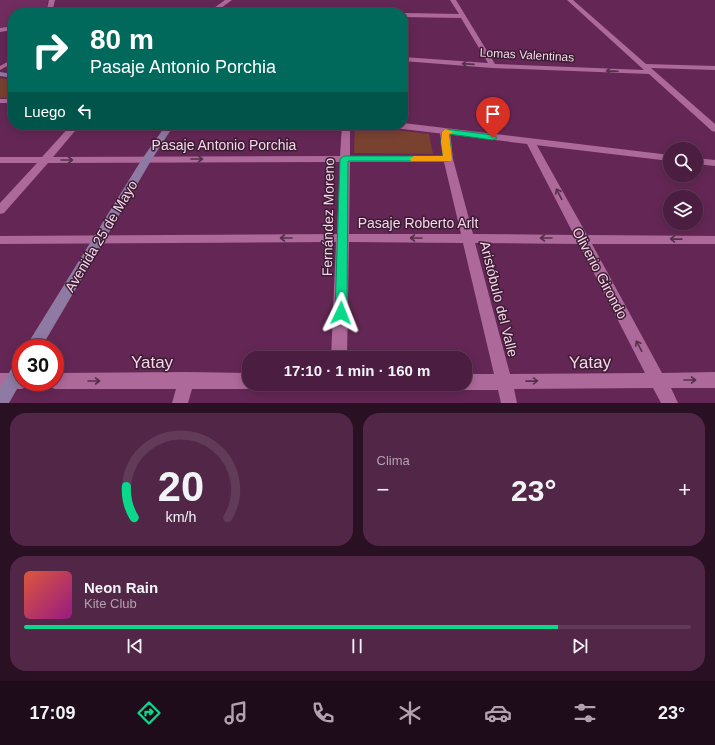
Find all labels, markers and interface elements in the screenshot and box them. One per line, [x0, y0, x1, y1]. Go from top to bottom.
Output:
icon: right [24, 24, 76, 76]
text: 80 m [90, 24, 154, 55]
street label: Lomas Valentinas [479, 46, 575, 64]
text: Pasaje Antonio Porchia [90, 57, 276, 77]
one-way arrow [462, 61, 475, 68]
one-way arrow [606, 67, 619, 75]
pin [476, 97, 510, 138]
icon: left [74, 100, 96, 122]
text: Luego [24, 103, 66, 120]
icon: arrive [482, 103, 504, 125]
street label: Pasaje Antonio Porchia [152, 137, 297, 153]
map controls [663, 142, 703, 230]
button: search [663, 142, 703, 182]
one-way arrow [190, 155, 203, 163]
one-way arrow [60, 156, 73, 164]
street label: Fernández Moreno [319, 158, 337, 276]
street label: Avenida 25 de Mayo [61, 177, 141, 295]
one-way arrow [555, 188, 562, 200]
button: layers [663, 190, 703, 230]
street label: Pasaje Roberto Arlt [358, 215, 478, 231]
street label: Oliverio Girondo [569, 225, 631, 322]
one-way arrow [280, 234, 293, 242]
one-way arrow [410, 234, 423, 242]
one-way arrow [540, 234, 553, 242]
one-way arrow [670, 236, 683, 243]
street label: Aristóbulo del Valle [477, 239, 521, 359]
position arrow [320, 292, 362, 334]
speed limit sign: 30 [12, 339, 64, 391]
one-way arrow [635, 340, 643, 352]
street label: Yatay [131, 353, 174, 372]
street label: Yatay [569, 353, 612, 372]
text: 17:10 · 1 min · 160 m [284, 362, 430, 379]
one-way arrow [683, 376, 696, 384]
one-way arrow [87, 377, 100, 385]
one-way arrow [525, 378, 538, 385]
text: Clima [377, 453, 410, 468]
text: 20 [158, 462, 204, 509]
text: 23° [511, 474, 556, 507]
text: − [377, 477, 389, 502]
text: + [678, 477, 691, 502]
text: km/h [166, 508, 197, 524]
text: Neon Rain [84, 579, 158, 596]
text: Kite Club [84, 596, 137, 611]
icon: previous [124, 635, 146, 657]
icon: pause [346, 635, 368, 657]
icon: next [569, 635, 591, 657]
icon: directions [135, 699, 163, 727]
icon: music [222, 699, 250, 727]
icon: phone [309, 699, 337, 727]
icon: climate [396, 699, 424, 727]
icon: car [484, 699, 512, 727]
icon: filters [571, 699, 599, 727]
text: 17:09 [30, 703, 76, 723]
text: 23° [658, 703, 685, 723]

